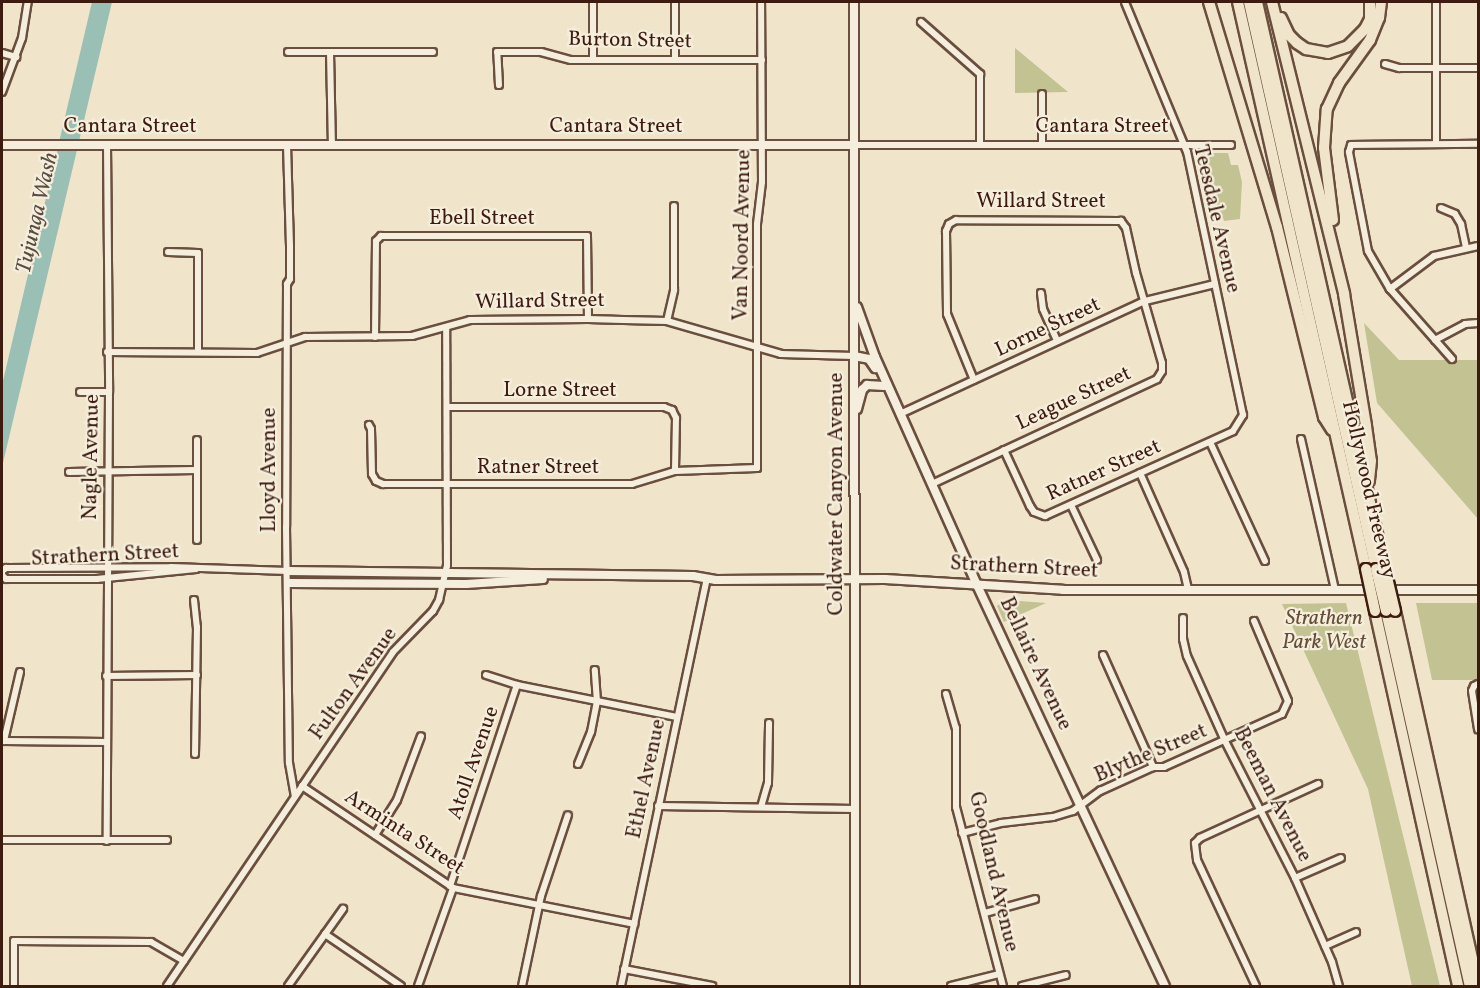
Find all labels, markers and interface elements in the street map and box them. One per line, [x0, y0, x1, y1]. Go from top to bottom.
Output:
street label: Burton Street [568, 27, 692, 55]
street label: Cantara Street [63, 114, 197, 140]
street label: Cantara Street [549, 114, 683, 140]
street label: Cantara Street [1035, 114, 1169, 140]
street label: Teesdale Avenue [1187, 143, 1245, 295]
street label: Van Noord Avenue [729, 149, 757, 321]
water label: Tujunga Wash [11, 150, 65, 276]
street label: Willard Street [976, 189, 1106, 215]
street label: Ebell Street [429, 206, 535, 232]
street label: Willard Street [475, 288, 605, 316]
street label: Lorne Street [991, 293, 1105, 363]
street label: League Street [1013, 361, 1135, 437]
street label: Coldwater Canyon Avenue [824, 373, 850, 615]
street label: Lorne Street [503, 378, 617, 404]
street label: Nagle Avenue [78, 394, 106, 520]
street label: Hollywood Freeway [1335, 398, 1401, 582]
street label: Lloyd Avenue [257, 408, 283, 532]
street label: Ratner Street [1043, 435, 1165, 507]
street label: Ratner Street [477, 455, 599, 481]
street label: Strathern Street [30, 540, 180, 572]
street label: Strathern Street [949, 552, 1099, 584]
street label: Bellaire Avenue [993, 593, 1077, 735]
park label: Strathern Park West [1282, 606, 1366, 656]
street label: Fulton Avenue [305, 623, 403, 745]
street label: Atoll Avenue [443, 703, 505, 823]
street label: Ethel Avenue [622, 717, 672, 841]
street label: Blythe Street [1091, 719, 1211, 789]
street label: Beeman Avenue [1227, 724, 1317, 866]
street label: Arminta Street [339, 785, 469, 881]
street label: Goodland Avenue [962, 789, 1024, 955]

